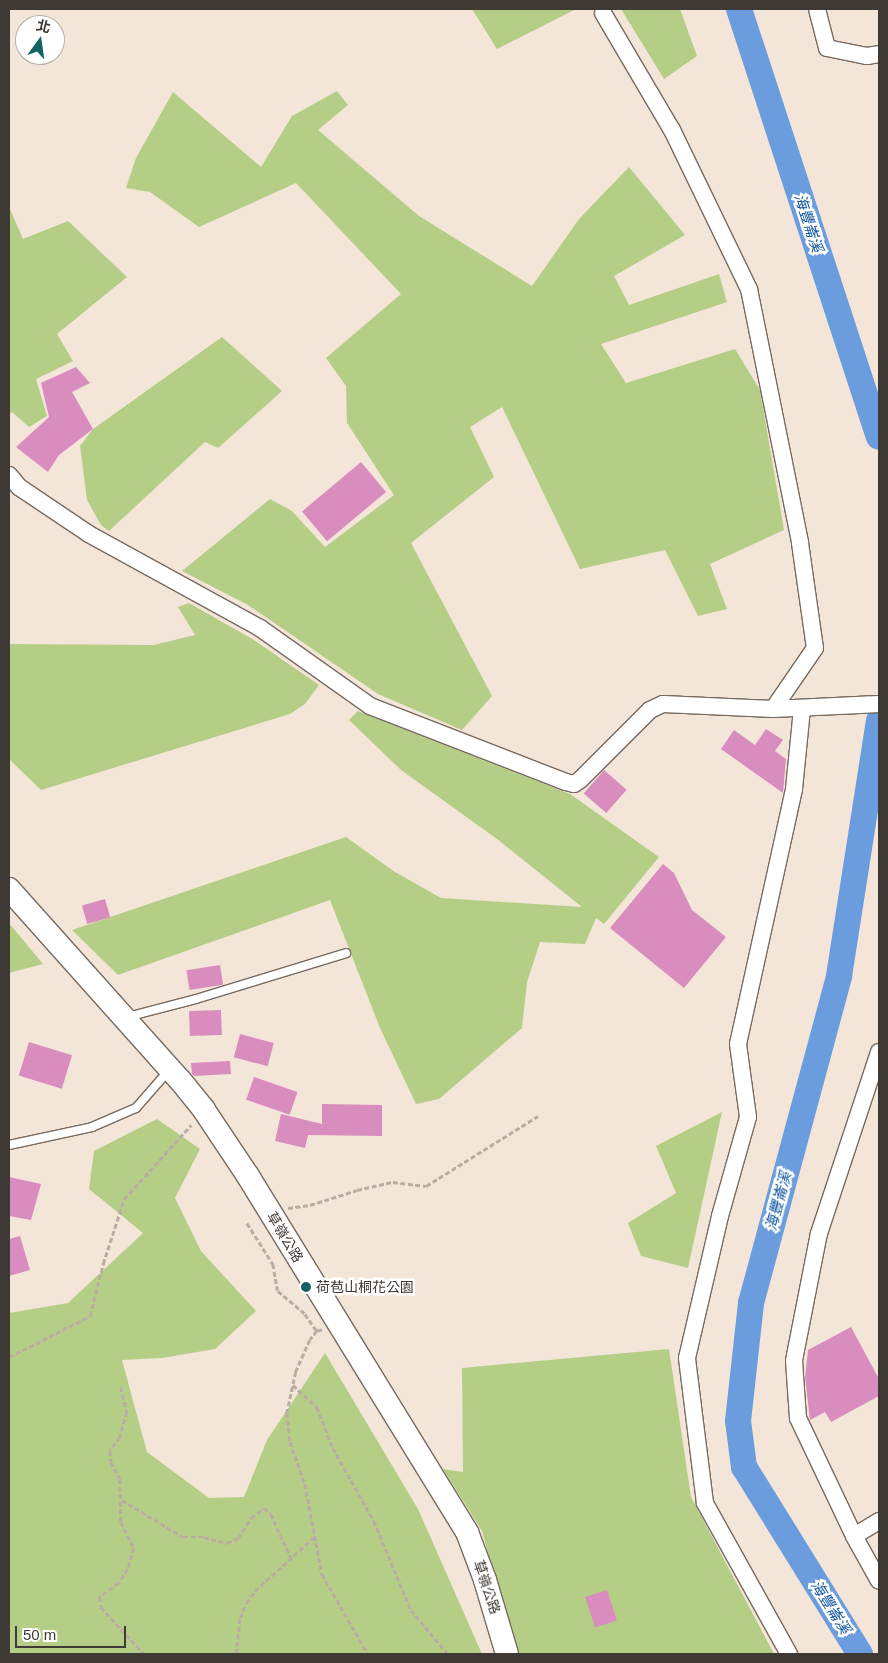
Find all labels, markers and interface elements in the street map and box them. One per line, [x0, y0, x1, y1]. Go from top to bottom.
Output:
north arrow [15, 15, 65, 65]
text: 北 [35, 17, 52, 36]
water label: 海豐崙溪 [791, 192, 827, 254]
water label: 海豐崙溪 [762, 1170, 794, 1232]
street label: 草嶺公路 [263, 1209, 307, 1265]
place label: 荷苞山桐花公園 [316, 1279, 414, 1295]
marker: 荷苞山桐花公園 [300, 1281, 312, 1293]
street label: 草嶺公路 [470, 1558, 504, 1616]
water label: 海豐崙溪 [807, 1577, 855, 1637]
scale bar [18, 1616, 129, 1648]
text: 50 m [23, 1626, 56, 1643]

